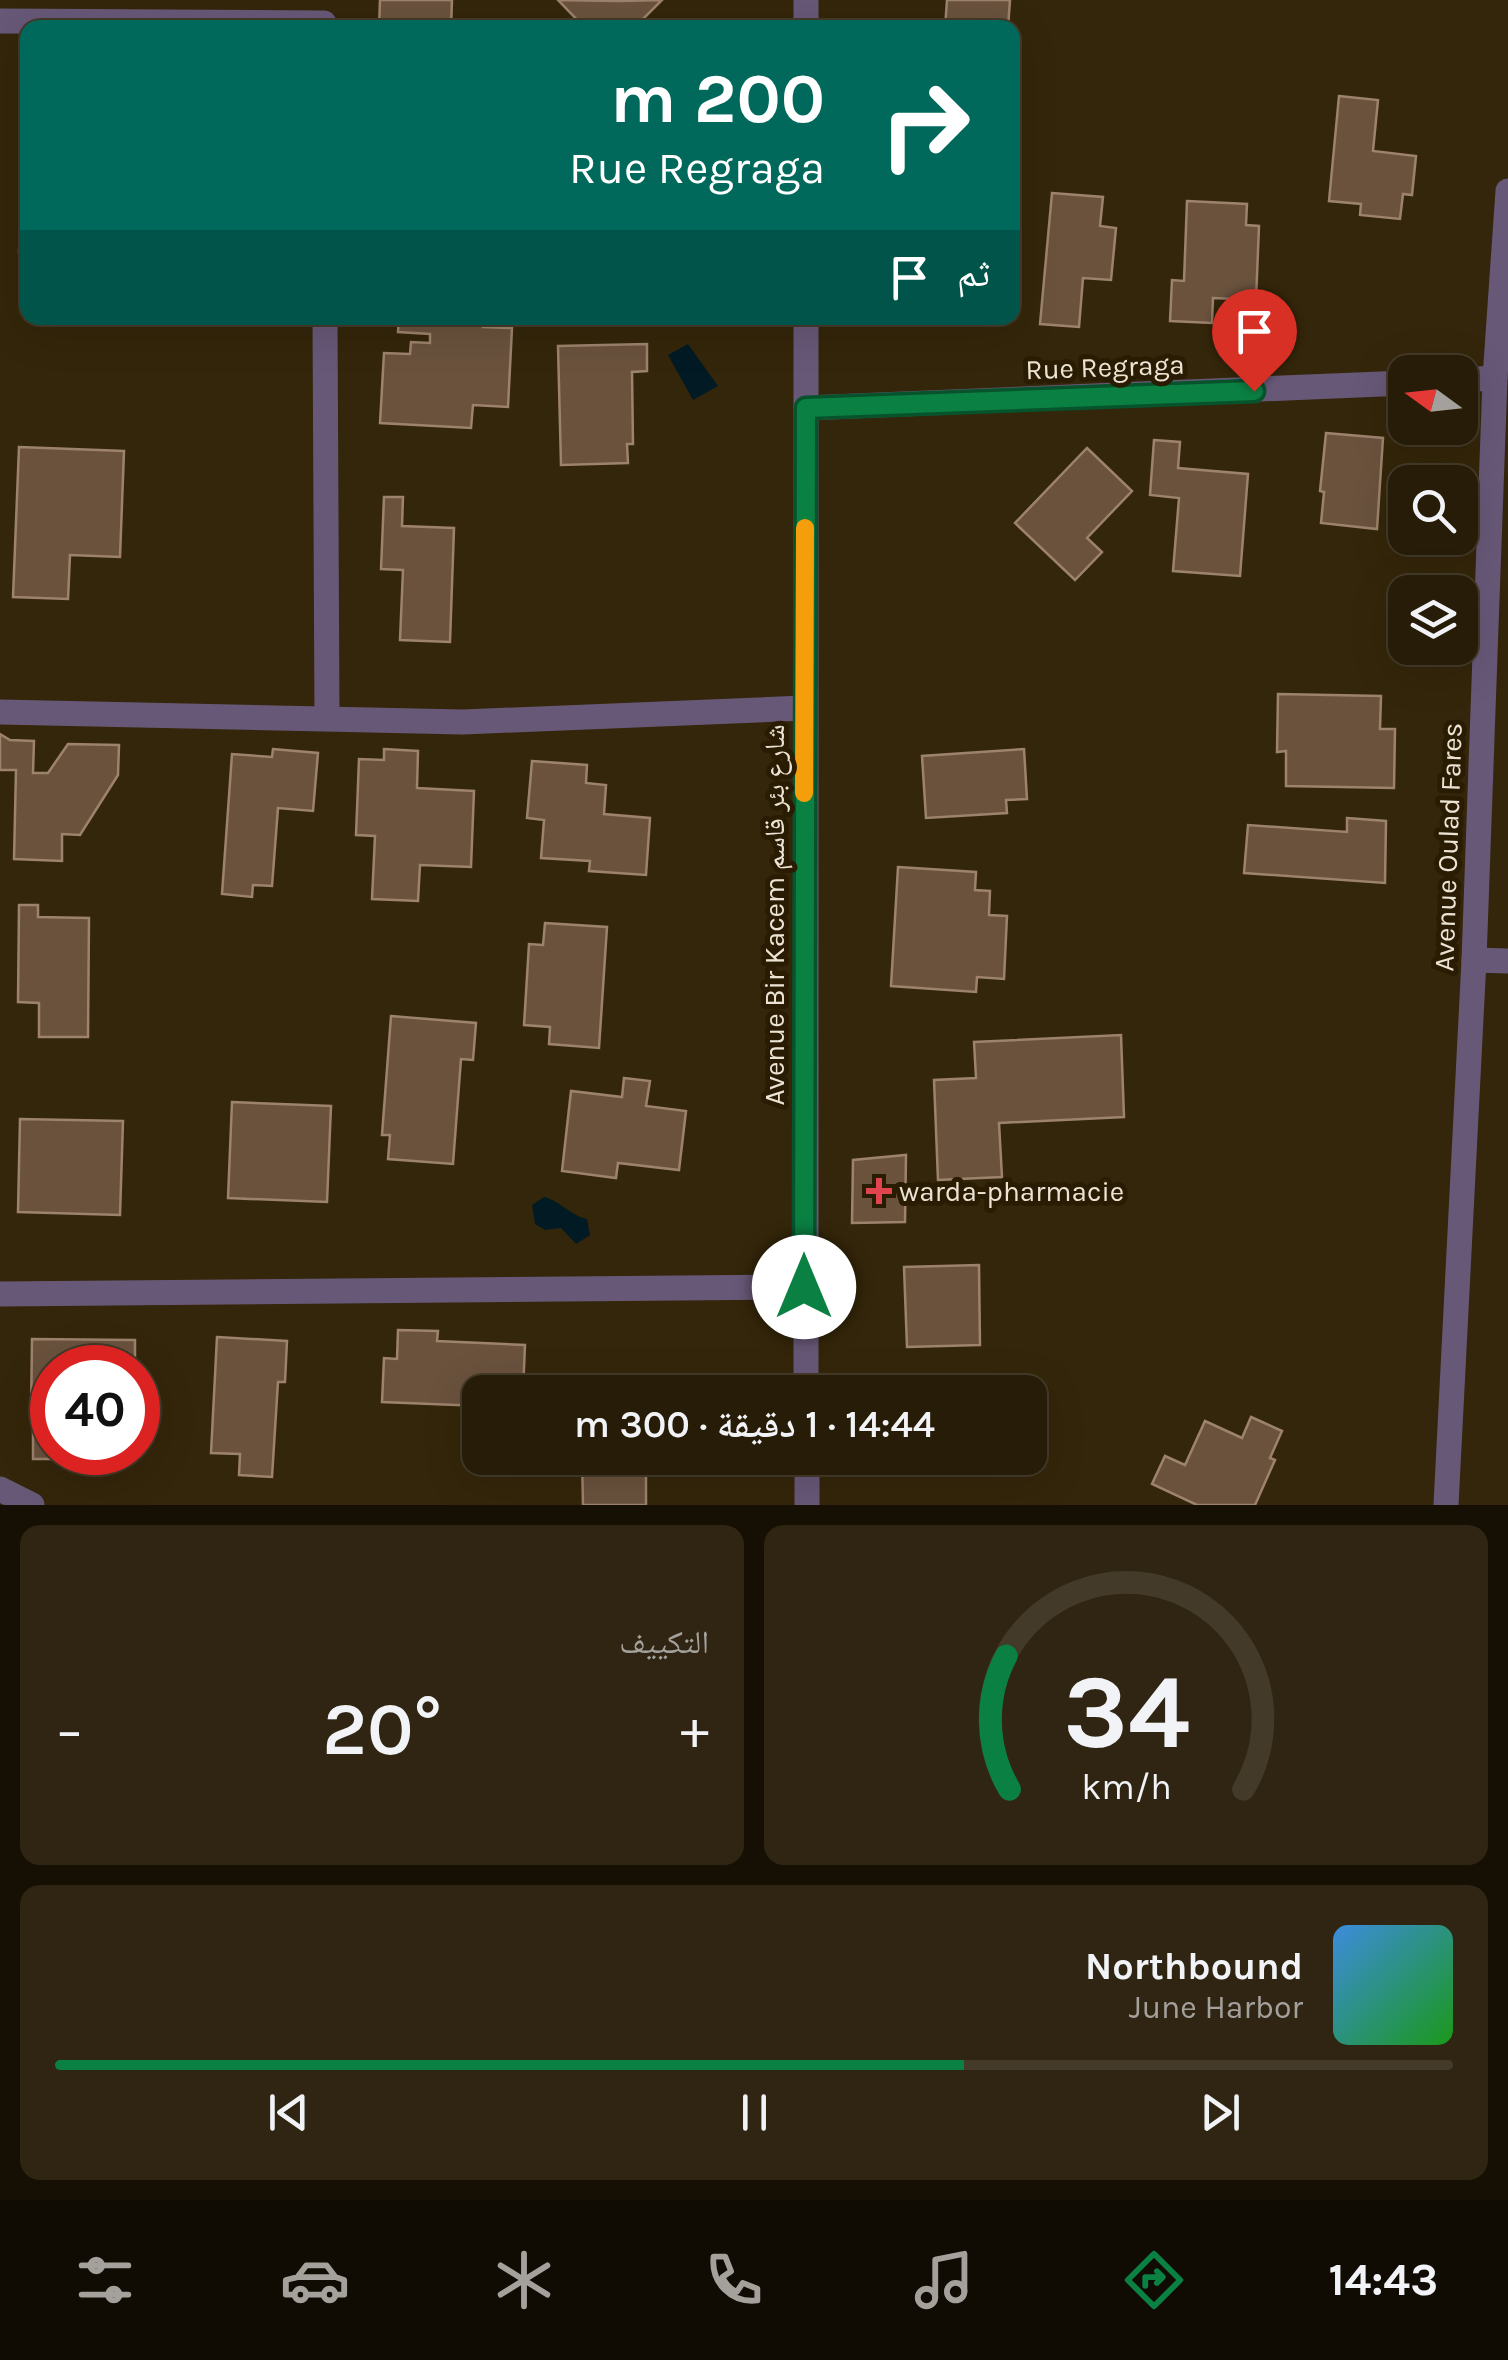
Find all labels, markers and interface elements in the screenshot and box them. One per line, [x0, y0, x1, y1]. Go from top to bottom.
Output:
text: 200 m [610, 58, 825, 140]
icon: right [860, 60, 990, 190]
text: Rue Regraga [569, 142, 825, 194]
icon: arrive [882, 250, 937, 305]
text: ثم [957, 251, 990, 296]
pin [1212, 289, 1297, 392]
icon: arrive [1227, 304, 1282, 359]
street label: Rue Regraga [1025, 348, 1185, 386]
north arrow [1388, 355, 1478, 445]
map controls [1388, 355, 1478, 665]
button: search [1388, 465, 1478, 555]
button: layers [1388, 575, 1478, 665]
street label: Avenue Oulad Fares [1427, 722, 1469, 972]
street label: Avenue Bir Kacem شارع بئر قاسم [758, 724, 793, 1106]
place label: warda-pharmacie [899, 1175, 1124, 1208]
marker: warda-pharmacie [868, 1180, 890, 1202]
position arrow [752, 1235, 856, 1339]
speed limit sign: 40 [30, 1345, 160, 1475]
text: 14:44 · 1 دقيقة · 300 m [574, 1402, 935, 1447]
text: التكييف [619, 1624, 709, 1661]
text: 34 [1063, 1652, 1189, 1773]
text: 20° [322, 1685, 442, 1773]
text: − [55, 1698, 84, 1762]
text: + [680, 1698, 709, 1762]
text: km/h [1081, 1766, 1171, 1808]
text: Northbound [1085, 1944, 1303, 1989]
text: June Harbor [1129, 1989, 1303, 2026]
icon: previous [261, 2085, 316, 2140]
icon: pause [727, 2085, 782, 2140]
icon: next [1193, 2085, 1248, 2140]
icon: filters [70, 2245, 140, 2315]
icon: car [280, 2245, 350, 2315]
icon: climate [489, 2245, 559, 2315]
icon: phone [699, 2245, 769, 2315]
icon: music [909, 2245, 979, 2315]
icon: directions [1119, 2245, 1189, 2315]
text: 14:43 [1328, 2254, 1438, 2306]

